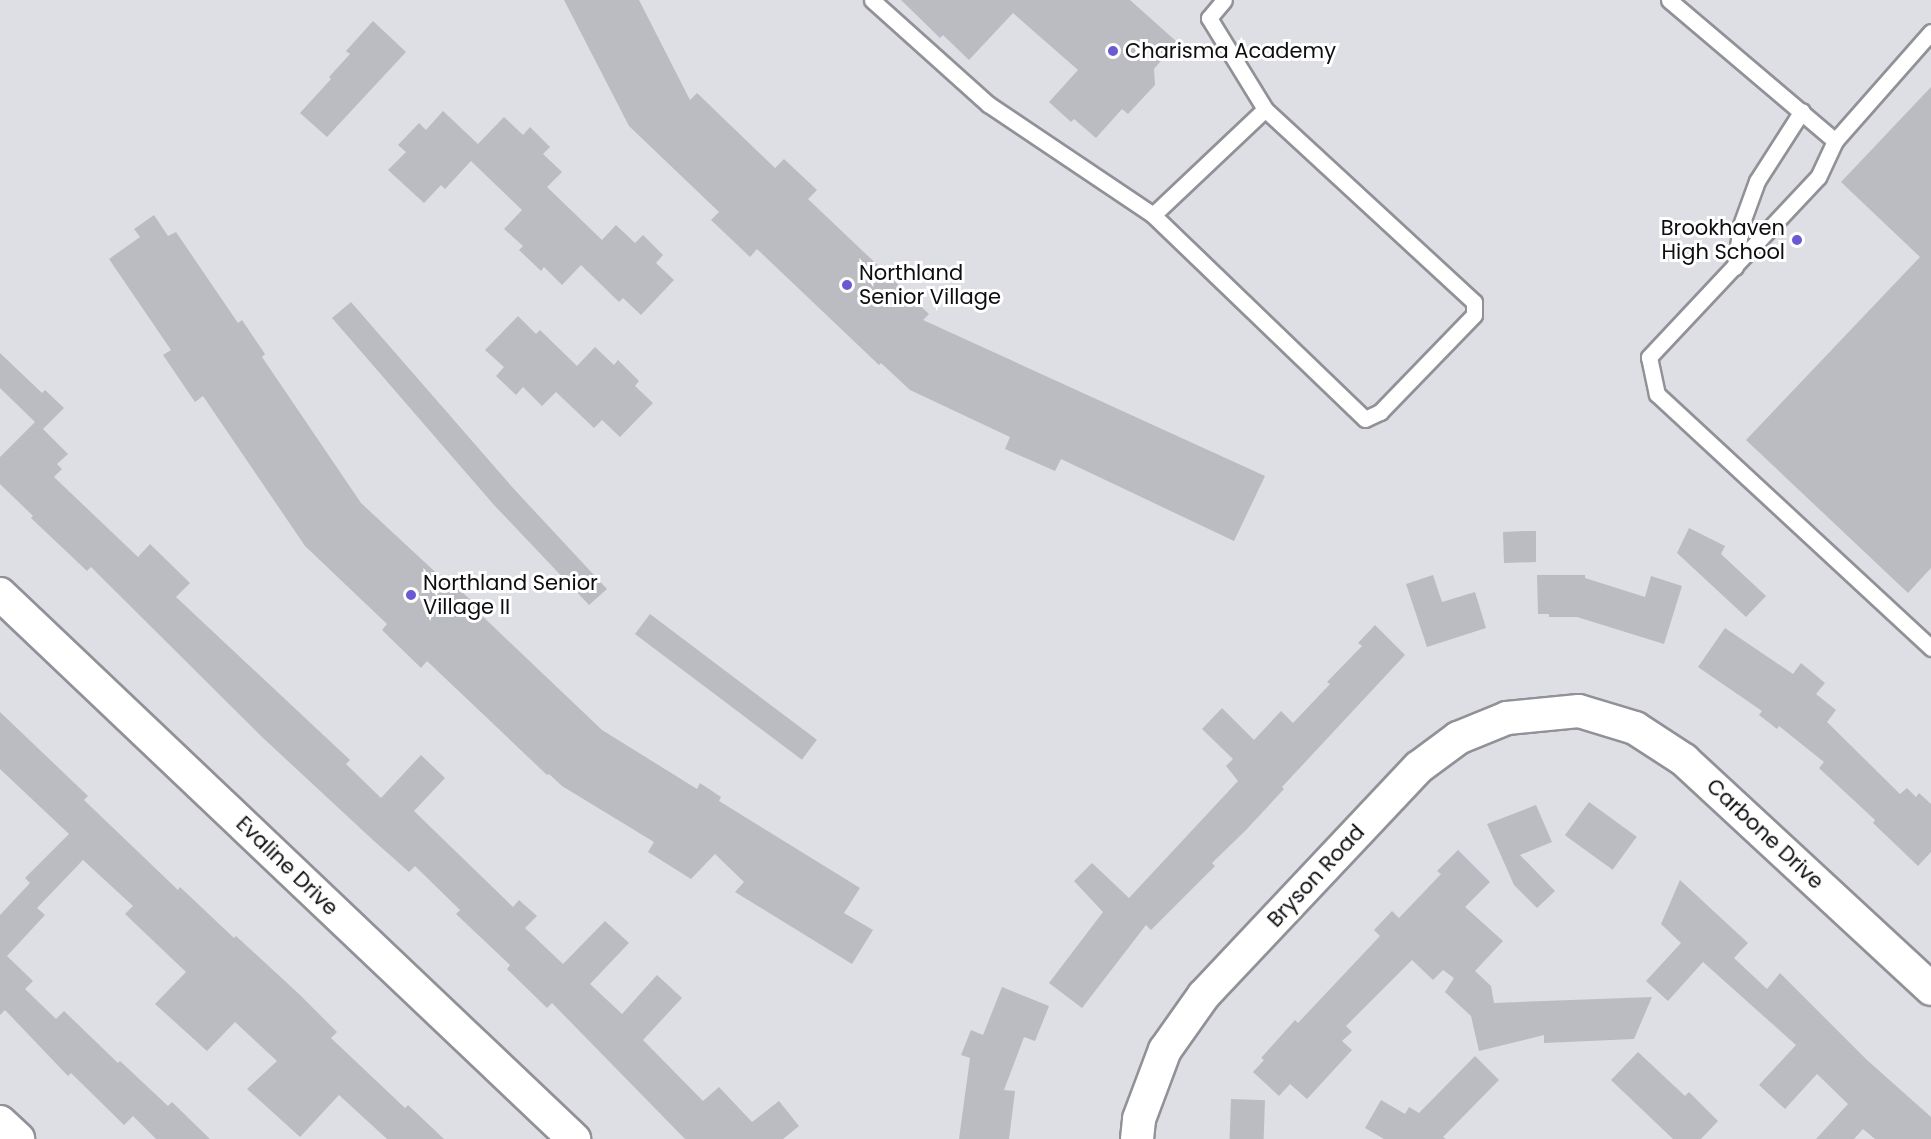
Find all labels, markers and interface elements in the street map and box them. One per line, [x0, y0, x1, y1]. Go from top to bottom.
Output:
place label: Charisma Academy [1125, 38, 1336, 64]
marker: Charisma Academy [1106, 44, 1120, 58]
place label: Brookhaven High School [1661, 215, 1785, 265]
marker: Brookhaven High School [1790, 233, 1804, 247]
place label: Northland Senior Village [859, 260, 1001, 310]
marker: Northland Senior Village [840, 278, 854, 292]
place label: Northland Senior Village II [423, 570, 598, 620]
marker: Northland Senior Village II [404, 588, 418, 602]
street label: Carbone Drive [1701, 773, 1829, 895]
street label: Evaline Drive [231, 811, 343, 921]
street label: Bryson Road [1262, 820, 1370, 932]

